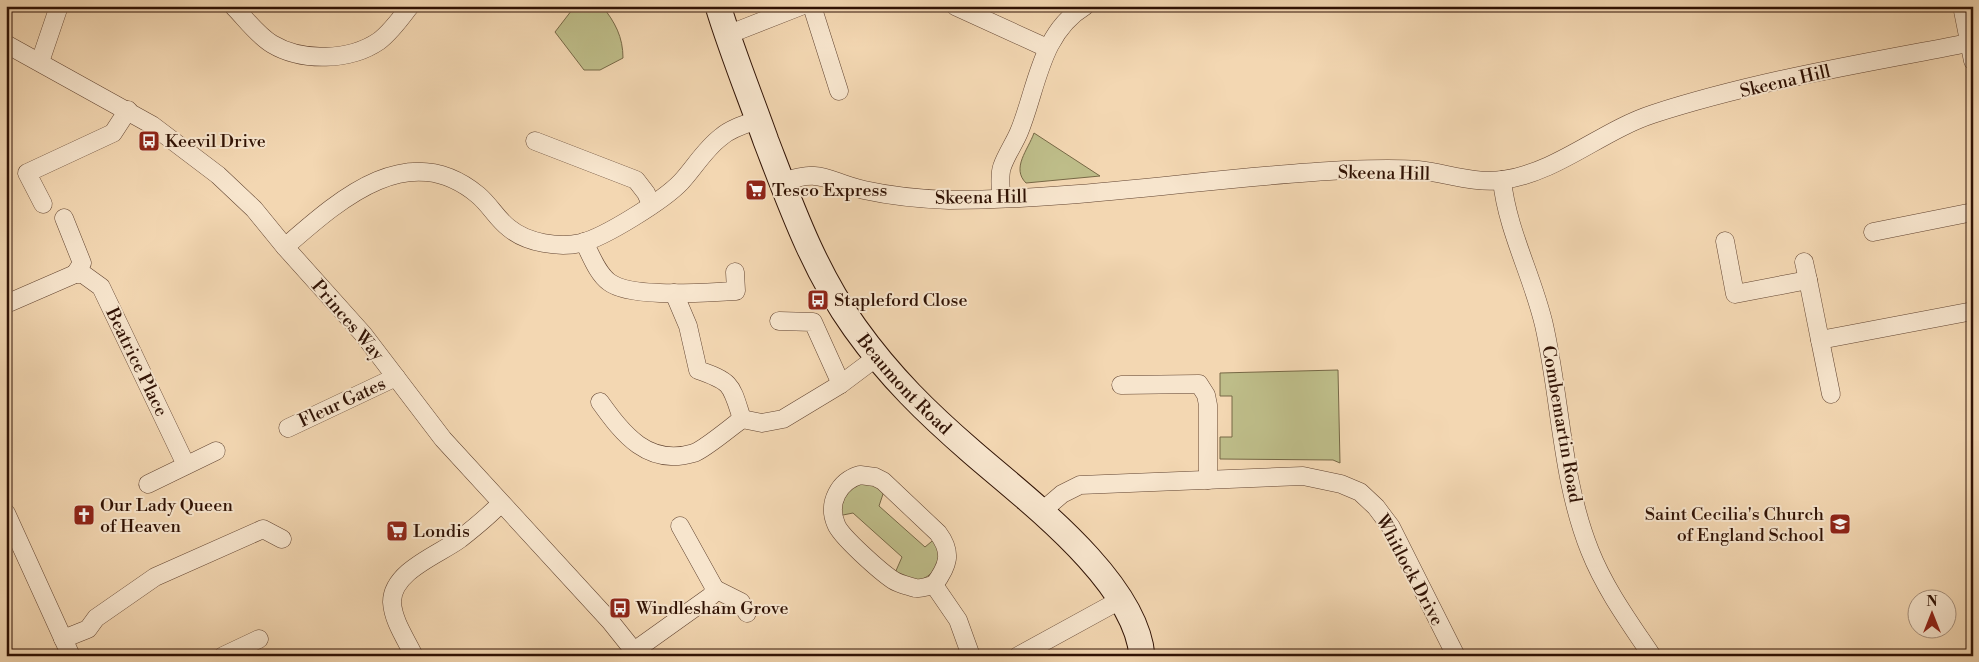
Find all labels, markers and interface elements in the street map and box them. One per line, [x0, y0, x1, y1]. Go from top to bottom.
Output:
street label: Skeena Hill [1738, 60, 1833, 103]
bus stop icon: Keevil Drive [137, 129, 161, 153]
place label: Keevil Drive [165, 130, 266, 153]
street label: Skeena Hill [1338, 161, 1431, 186]
supermarket icon: Tesco Express [744, 178, 768, 202]
place label: Tesco Express [772, 179, 887, 202]
street label: Skeena Hill [935, 185, 1028, 210]
street label: Princes Way [306, 275, 389, 366]
bus stop icon: Stapleford Close [806, 288, 830, 312]
place label: Stapleford Close [834, 289, 968, 312]
street label: Beatrice Place [100, 303, 173, 420]
street label: Beaumont Road [851, 329, 957, 441]
street label: Combemartin Road [1536, 344, 1587, 505]
street label: Fleur Gates [295, 372, 390, 433]
place label: Our Lady Queen of Heaven [100, 494, 233, 538]
church icon: Our Lady Queen of Heaven [72, 503, 96, 527]
place label: Saint Cecilia's Church of England School [1645, 503, 1825, 547]
street label: Whitlock Drive [1370, 510, 1449, 630]
school or university icon: Saint Cecilia's Church of England School [1828, 512, 1852, 536]
supermarket icon: Londis [385, 519, 409, 543]
place label: Londis [413, 520, 470, 543]
north arrow [1906, 590, 1956, 640]
text: N [1926, 593, 1938, 611]
bus stop icon: Windlesham Grove [608, 596, 632, 620]
place label: Windlesham Grove [635, 597, 789, 620]

